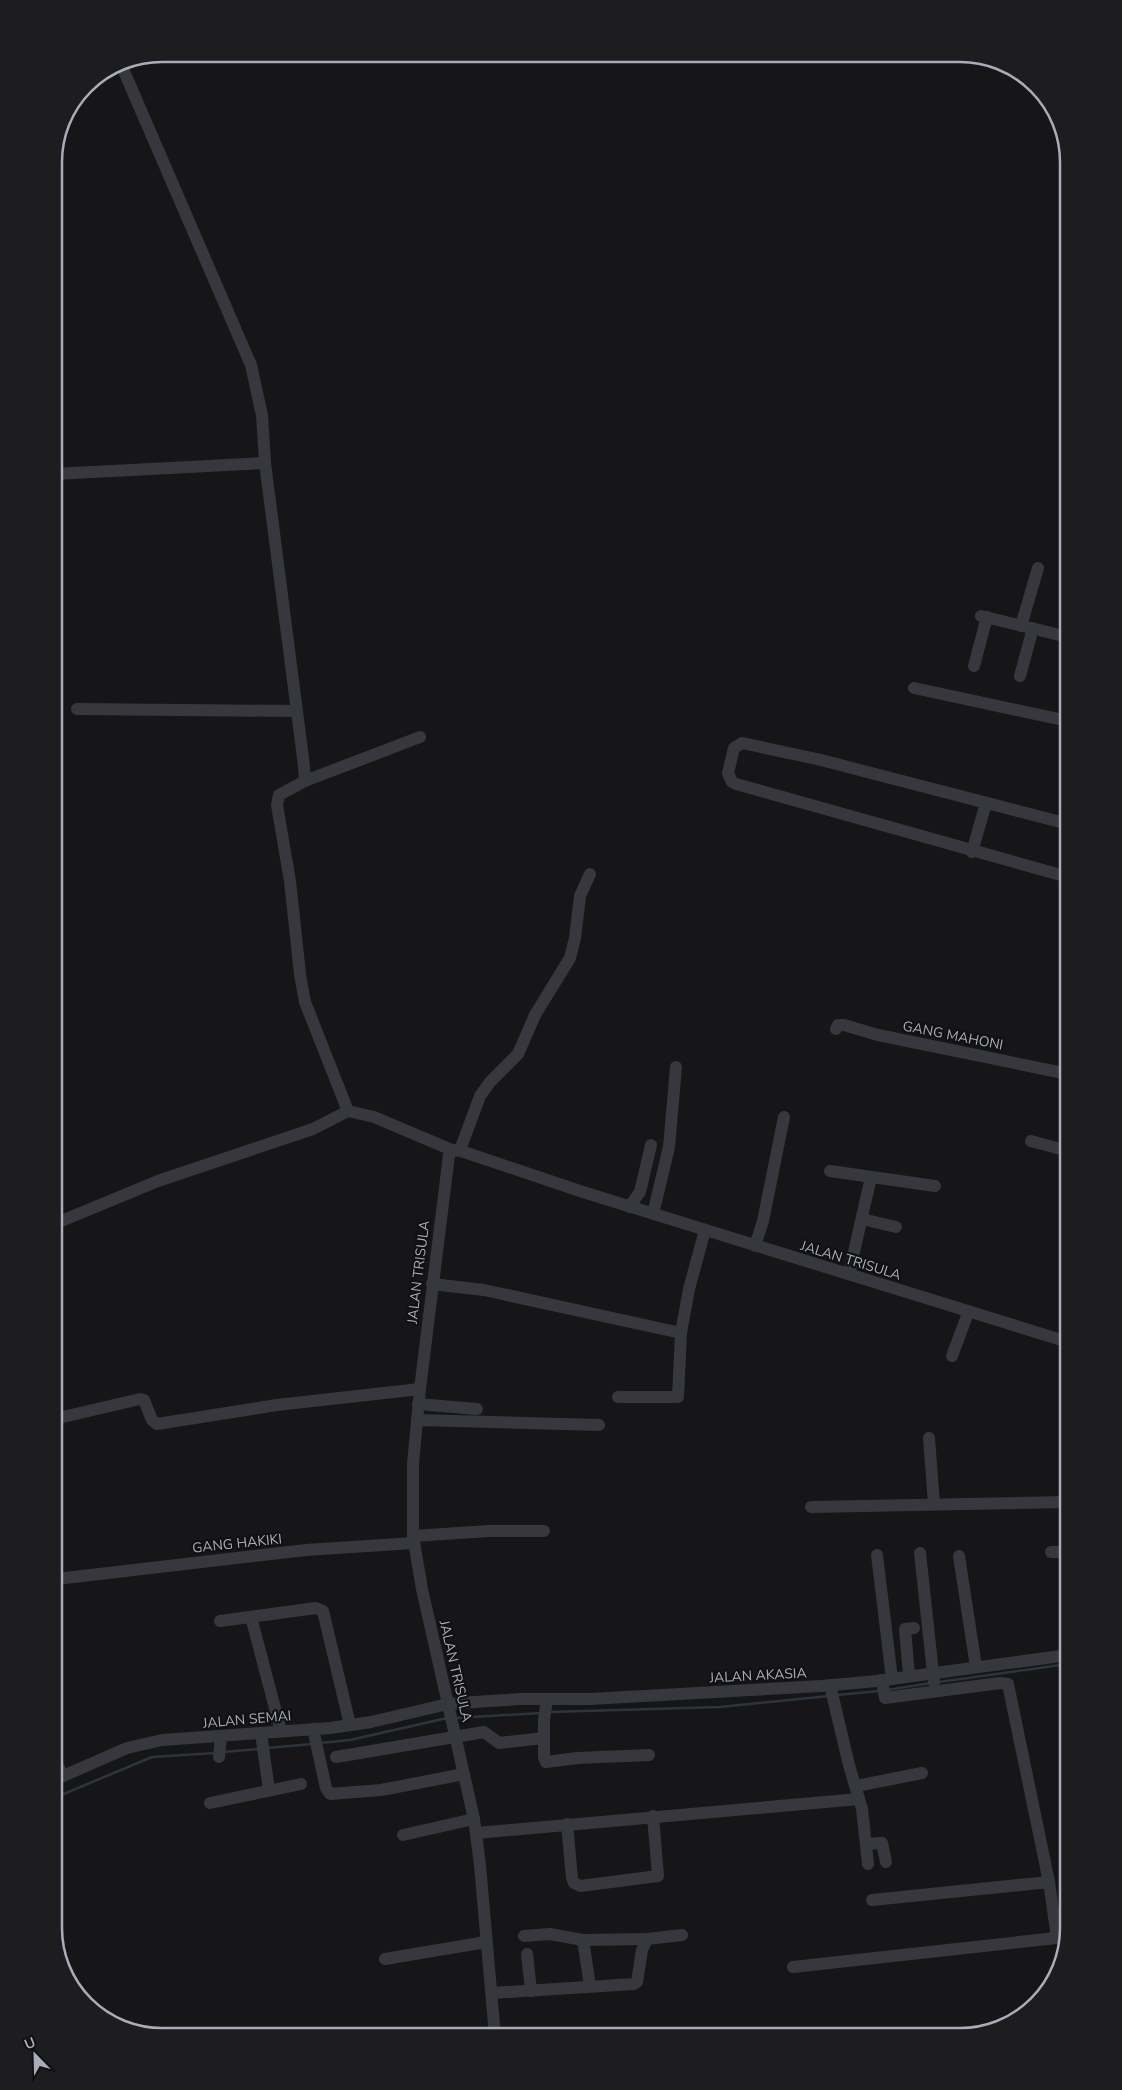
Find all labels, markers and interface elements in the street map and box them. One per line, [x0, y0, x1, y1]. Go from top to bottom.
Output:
street label: GANG MAHONI [901, 1016, 1005, 1055]
street label: JALAN TRISULA [403, 1219, 434, 1326]
street label: JALAN TRISULA [797, 1236, 903, 1285]
street label: GANG HAKIKI [191, 1529, 283, 1558]
street label: JALAN TRISULA [434, 1617, 476, 1724]
street label: JALAN AKASIA [708, 1663, 807, 1688]
street label: JALAN SEMAI [201, 1706, 292, 1733]
north arrow [10, 2030, 60, 2080]
text: U [22, 2033, 39, 2054]

